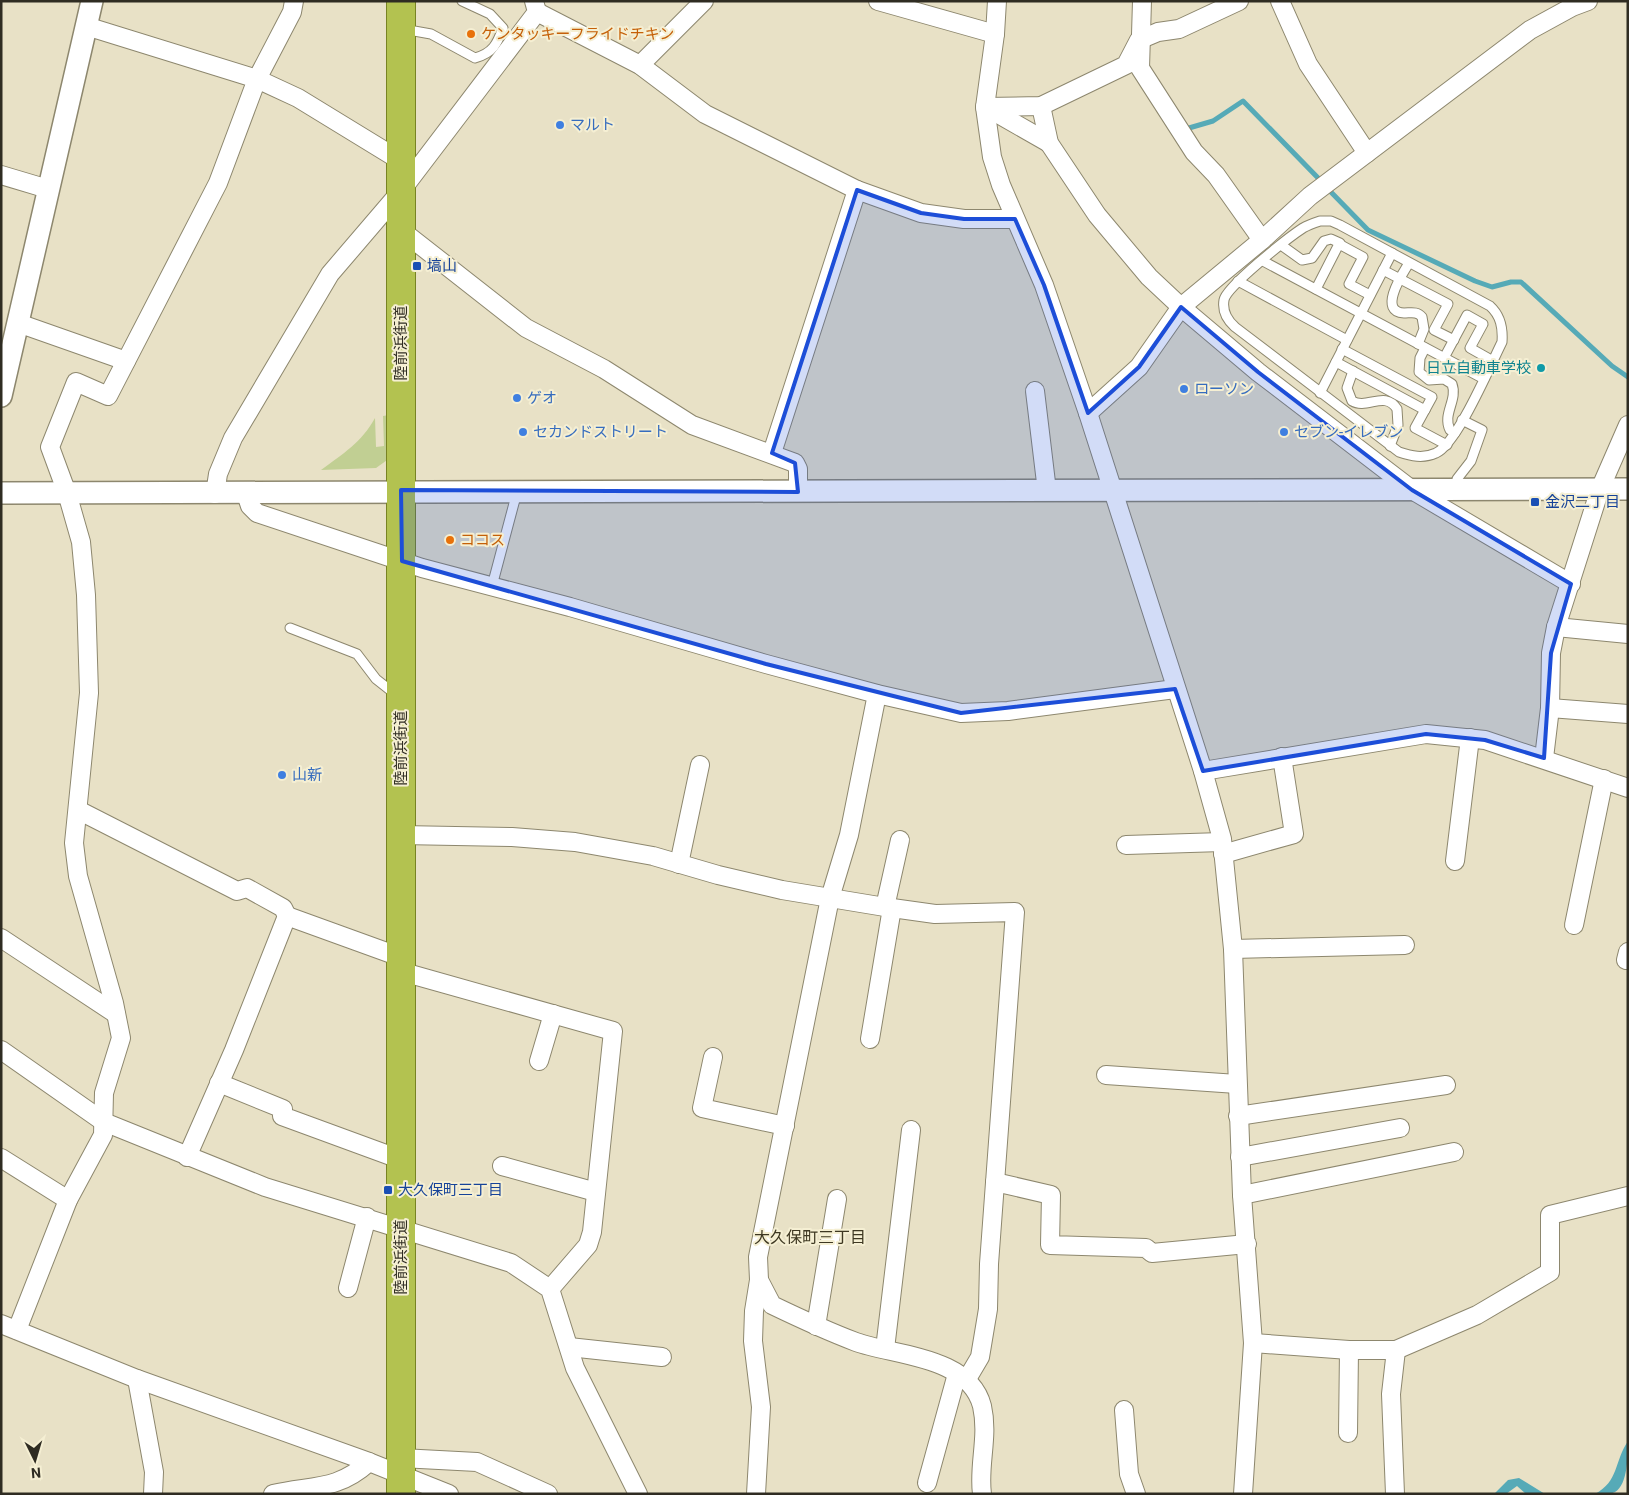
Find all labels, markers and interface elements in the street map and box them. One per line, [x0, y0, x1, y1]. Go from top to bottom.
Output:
place label: ケンタッキーフライドチキン [481, 25, 674, 43]
marker: ケンタッキーフライドチキン [465, 28, 477, 40]
place label: マルト [570, 116, 615, 134]
marker: マルト [554, 119, 566, 131]
place label: 塙山 [427, 257, 457, 275]
marker: 塙山 [411, 260, 423, 272]
street label: 陸前浜街道 [392, 305, 410, 381]
place label: 日立自動車学校 [1426, 359, 1531, 377]
marker: 日立自動車学校 [1535, 362, 1547, 374]
place label: ローソン [1194, 380, 1254, 398]
marker: ローソン [1178, 383, 1190, 395]
place label: ゲオ [527, 389, 557, 407]
marker: ゲオ [511, 392, 523, 404]
place label: セカンドストリート [533, 423, 668, 441]
place label: セブン-イレブン [1294, 423, 1403, 441]
marker: セカンドストリート [517, 426, 529, 438]
marker: セブン-イレブン [1278, 426, 1290, 438]
place label: 金沢二丁目 [1545, 493, 1620, 511]
marker: 金沢二丁目 [1529, 496, 1541, 508]
place label: ココス [460, 531, 505, 549]
marker: ココス [444, 534, 456, 546]
street label: 陸前浜街道 [392, 710, 410, 786]
place label: 山新 [292, 766, 322, 784]
marker: 山新 [276, 769, 288, 781]
place label: 大久保町三丁目 [398, 1181, 503, 1199]
marker: 大久保町三丁目 [382, 1184, 394, 1196]
street label: 陸前浜街道 [392, 1219, 410, 1295]
district label: 大久保町三丁目 [754, 1228, 866, 1247]
north arrow [10, 1435, 60, 1485]
text: N [31, 1465, 42, 1481]

